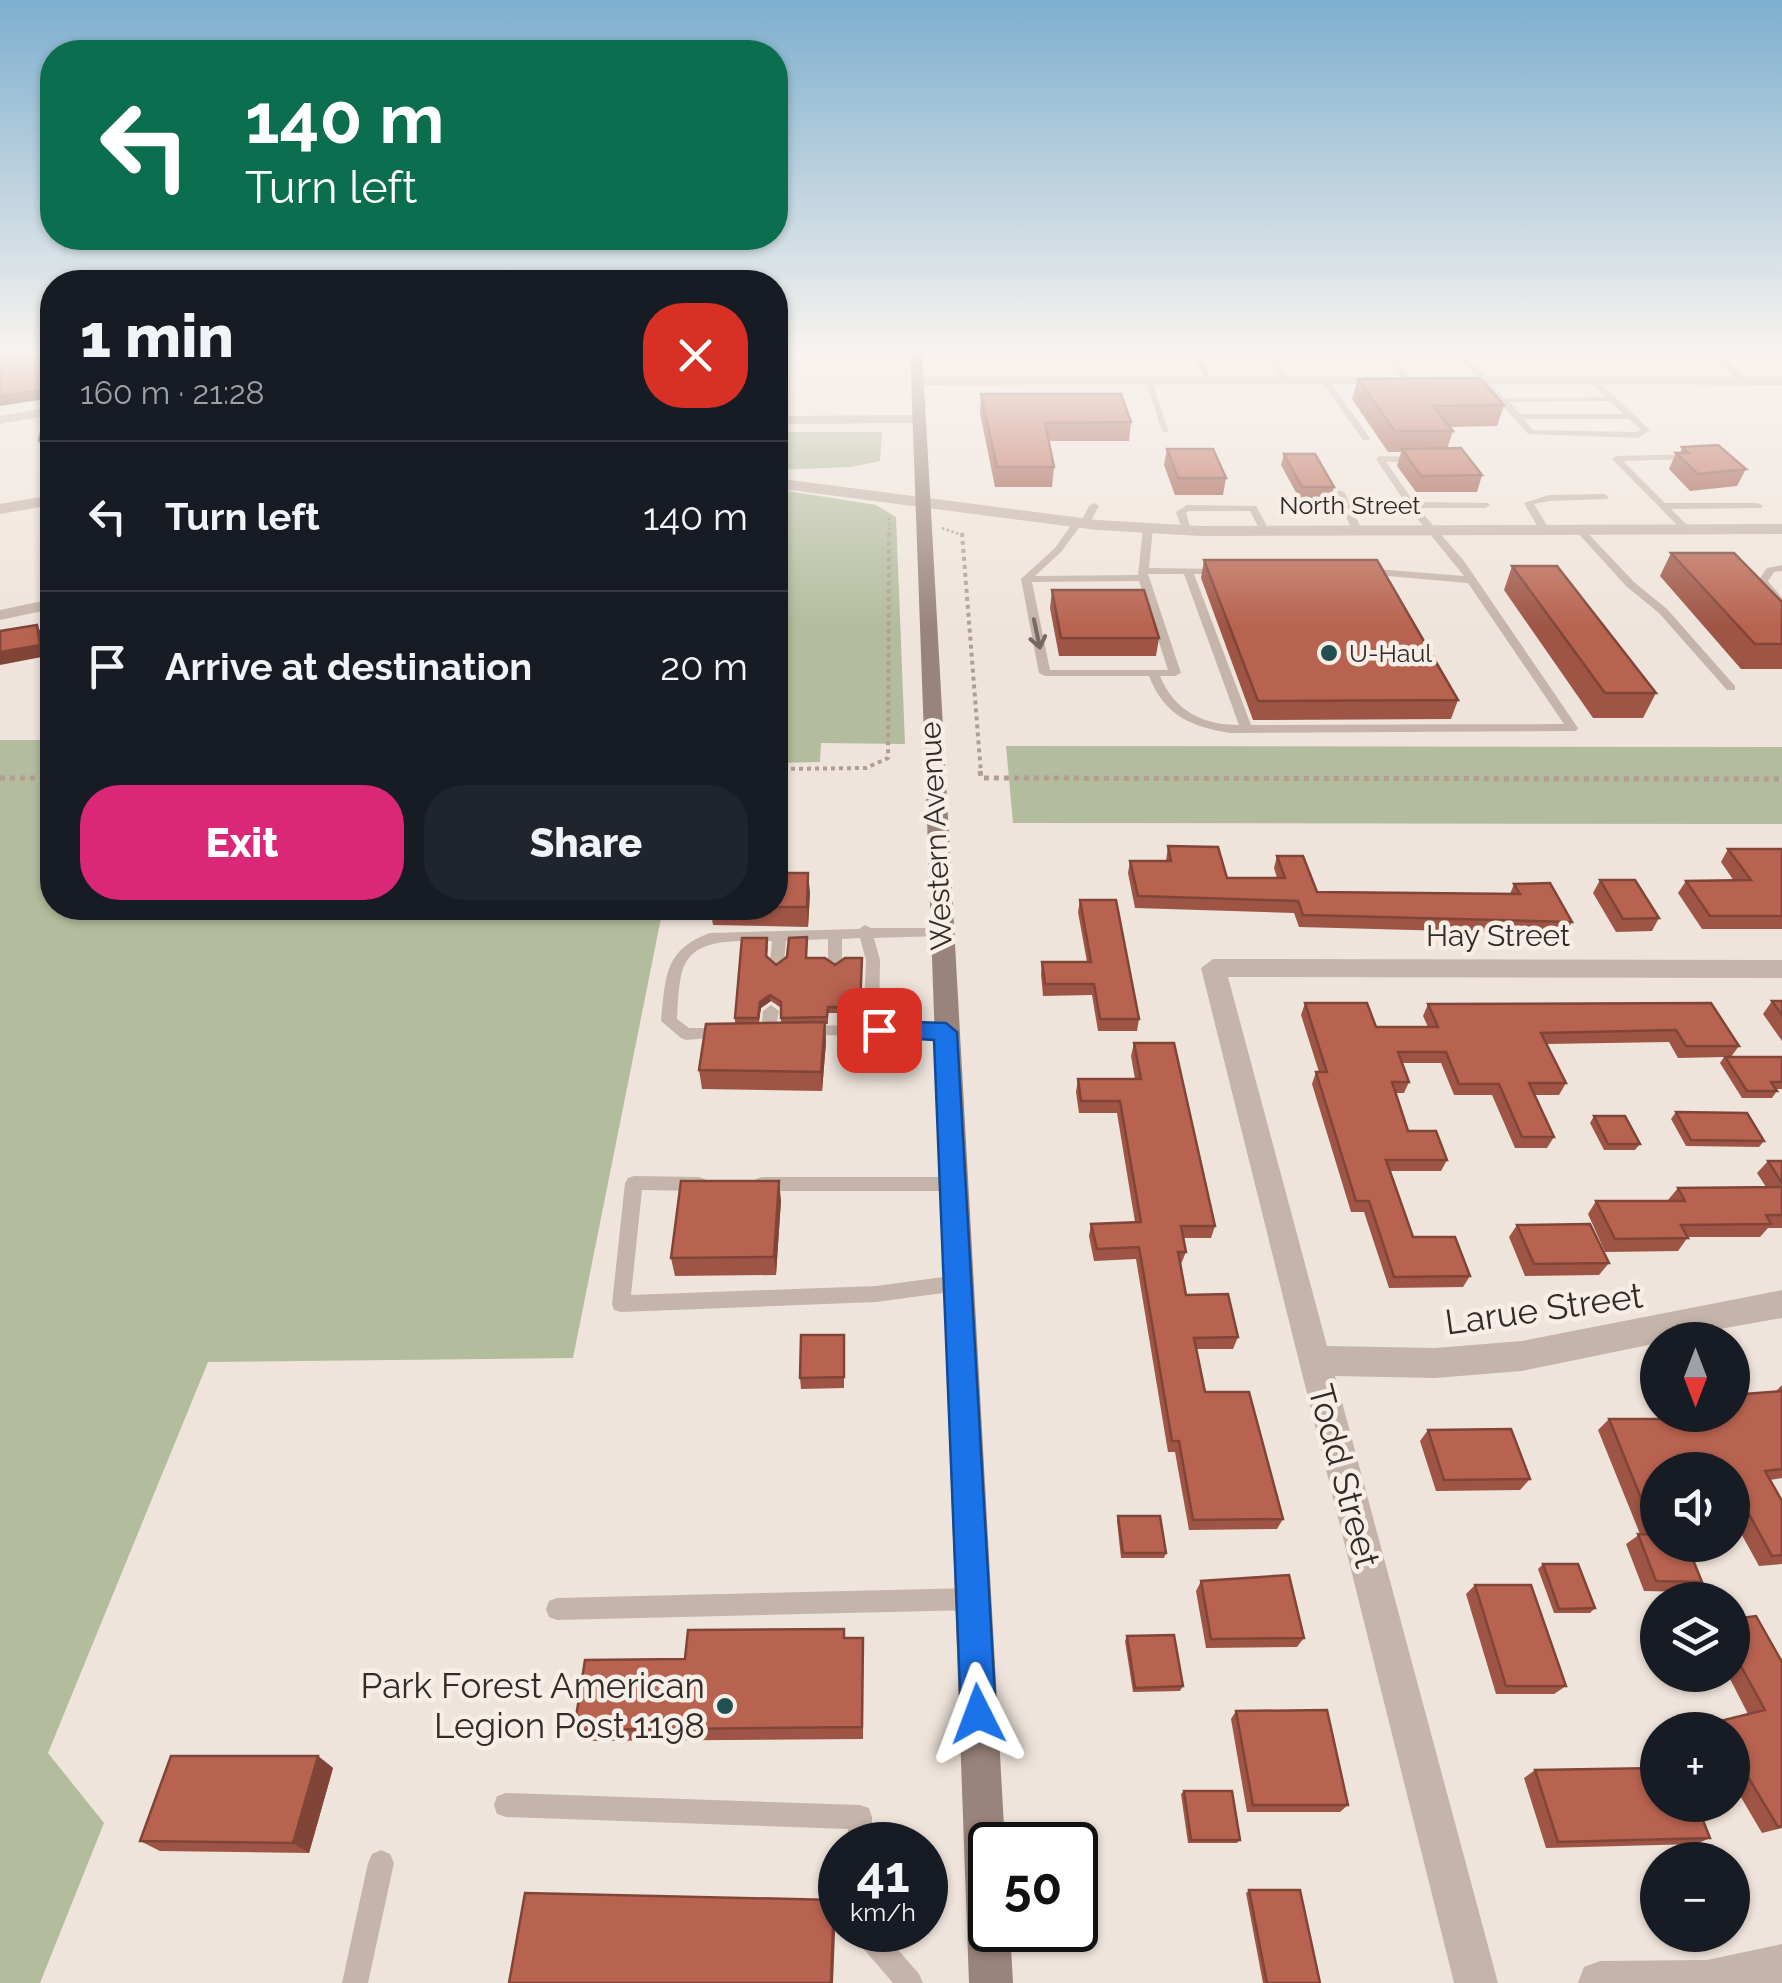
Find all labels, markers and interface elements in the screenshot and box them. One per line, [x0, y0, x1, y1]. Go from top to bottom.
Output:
text: 140 m [245, 77, 445, 159]
icon: left [80, 80, 210, 210]
text: Turn left [245, 161, 417, 214]
text: 1 min [80, 301, 234, 371]
button: close [643, 303, 748, 408]
text: 160 m · 21:28 [80, 374, 265, 411]
icon: left [80, 489, 135, 544]
street label: North Street [1279, 490, 1421, 520]
text: Turn left [165, 494, 320, 539]
text: 140 m [643, 494, 748, 539]
one-way arrow [1029, 617, 1047, 649]
place label: U-Haul [1349, 638, 1432, 668]
icon: arrive [80, 639, 135, 694]
marker: U-Haul [1318, 642, 1340, 664]
text: Arrive at destination [165, 644, 532, 689]
text: 20 m [660, 644, 748, 689]
street label: Western Avenue [912, 721, 959, 951]
button: Exit [80, 785, 404, 900]
button: Share [424, 785, 748, 900]
street label: Hay Street [1426, 918, 1570, 953]
pin [837, 988, 922, 1073]
icon: arrive [852, 1003, 907, 1058]
street label: Larue Street [1443, 1274, 1646, 1343]
north arrow [1640, 1322, 1750, 1432]
map controls [1640, 1322, 1750, 1952]
street label: Todd Street [1300, 1380, 1389, 1572]
button: sound [1640, 1452, 1750, 1562]
button: layers [1640, 1582, 1750, 1692]
position arrow [926, 1662, 1030, 1766]
place label: Park Forest American Legion Post 1198 [361, 1665, 705, 1746]
marker: Park Forest American Legion Post 1198 [714, 1695, 736, 1717]
button: + [1640, 1712, 1750, 1822]
speed limit sign: 50 [968, 1822, 1098, 1952]
button: − [1640, 1842, 1750, 1952]
text: 41 [856, 1845, 910, 1904]
text: km/h [850, 1897, 916, 1927]

